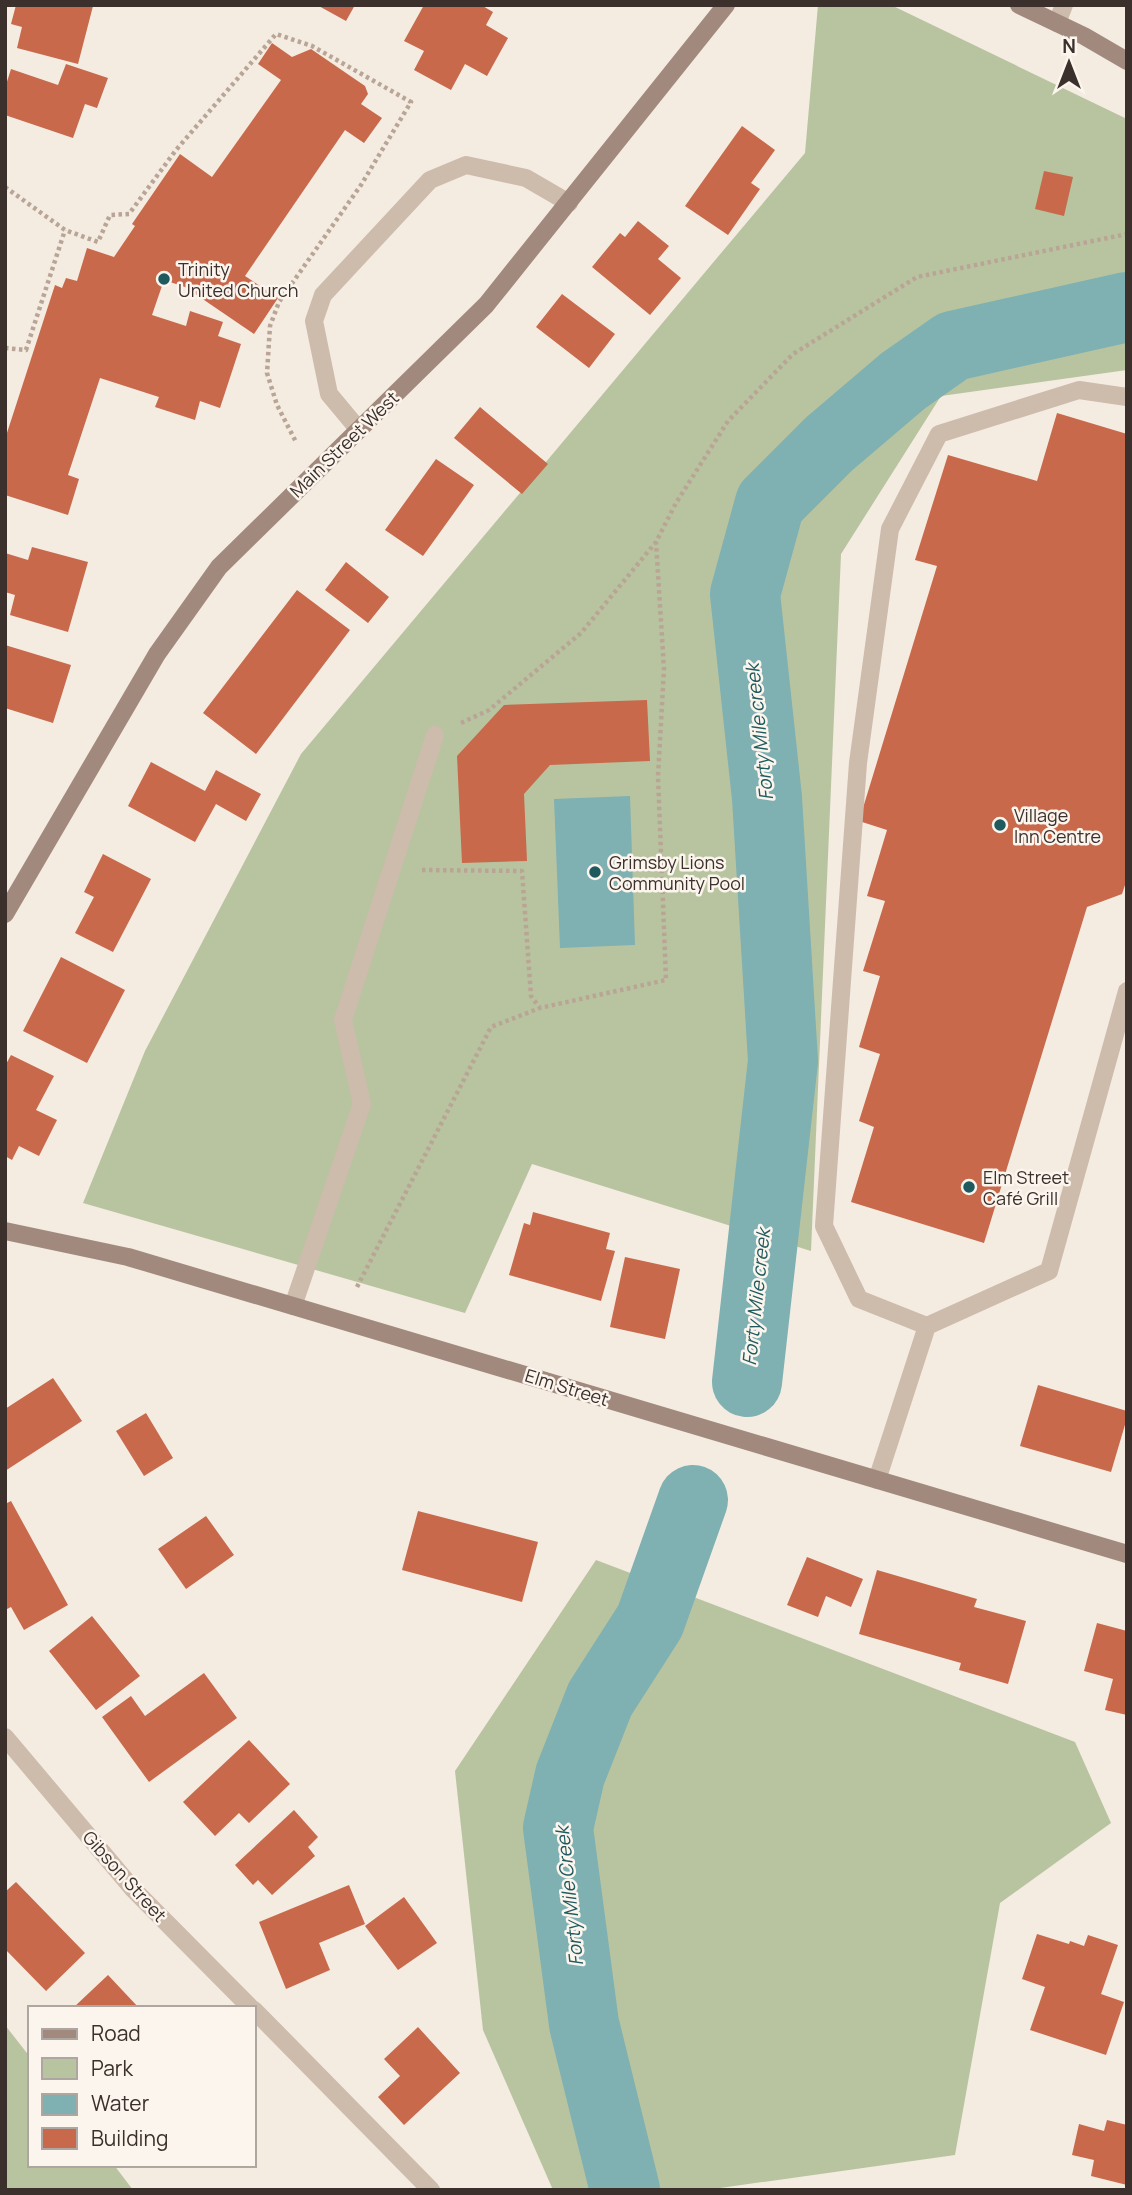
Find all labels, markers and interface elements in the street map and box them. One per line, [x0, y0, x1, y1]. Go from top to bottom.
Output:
north arrow [1034, 28, 1104, 98]
text: N [1062, 33, 1076, 59]
place label: Trinity United Church [178, 257, 298, 302]
marker: Trinity United Church [156, 271, 172, 287]
street label: Main Street West [284, 386, 404, 502]
water label: Forty Mile creek [739, 660, 779, 802]
place label: Village Inn Centre [1014, 803, 1101, 848]
marker: Village Inn Centre [992, 817, 1008, 833]
place label: Grimsby Lions Community Pool [609, 850, 745, 895]
marker: Grimsby Lions Community Pool [587, 864, 603, 880]
place label: Elm Street Café Grill [983, 1165, 1069, 1210]
marker: Elm Street Café Grill [961, 1179, 977, 1195]
water label: Forty Mile creek [736, 1225, 776, 1367]
street label: Elm Street [522, 1363, 612, 1411]
water label: Forty Mile Creek [548, 1822, 589, 1967]
street label: Gibson Street [78, 1825, 172, 1927]
legend [28, 2006, 256, 2167]
text: Road [91, 2019, 141, 2047]
text: Park [91, 2054, 133, 2082]
text: Water [91, 2089, 150, 2117]
text: Building [91, 2124, 168, 2152]

